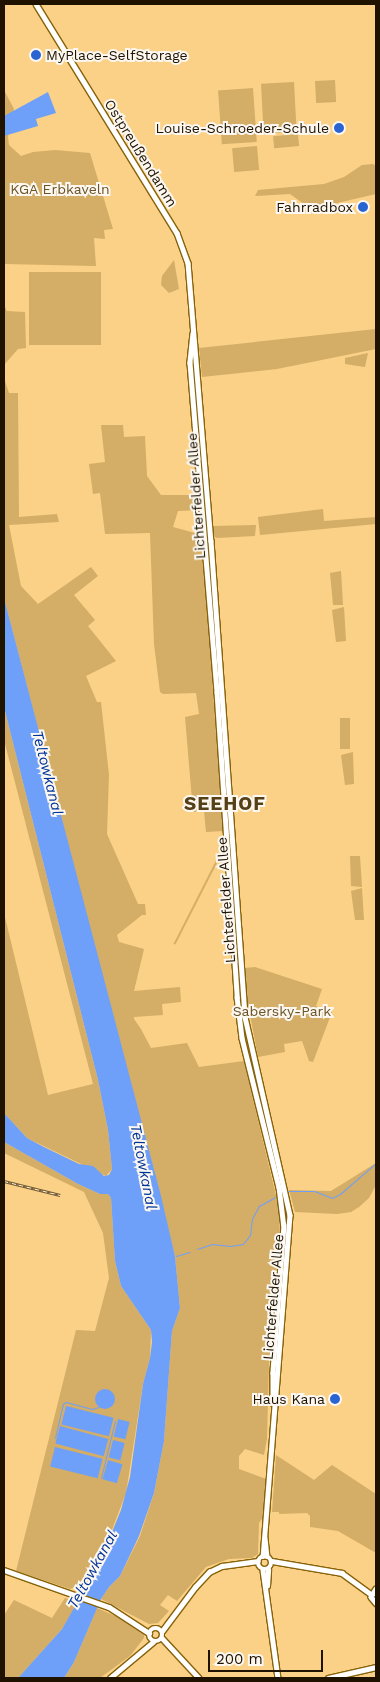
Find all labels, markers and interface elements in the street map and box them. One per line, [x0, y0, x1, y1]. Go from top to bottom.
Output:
place label: MyPlace-SelfStorage [46, 47, 188, 63]
marker: MyPlace-SelfStorage [30, 49, 42, 61]
street label: Ostpreußendamm [101, 96, 181, 210]
place label: Louise-Schroeder-Schule [156, 120, 329, 136]
marker: Louise-Schroeder-Schule [333, 122, 345, 134]
park label: KGA Erbkaveln [10, 181, 110, 197]
place label: Fahrradbox [276, 199, 353, 215]
marker: Fahrradbox [357, 201, 369, 213]
street label: Lichterfelder Allee [183, 432, 209, 560]
water label: Teltowkanal [28, 729, 66, 817]
district label: SEEHOF [183, 793, 267, 815]
street label: Lichterfelder Allee [213, 836, 239, 964]
park label: Sabersky-Park [233, 1003, 331, 1019]
water label: Teltowkanal [126, 1123, 160, 1211]
street label: Lichterfelder Allee [259, 1233, 287, 1361]
place label: Haus Kana [253, 1391, 325, 1407]
marker: Haus Kana [329, 1393, 341, 1405]
water label: Teltowkanal [64, 1528, 122, 1612]
scale bar [210, 1640, 325, 1672]
text: 200 m [216, 1650, 263, 1668]

